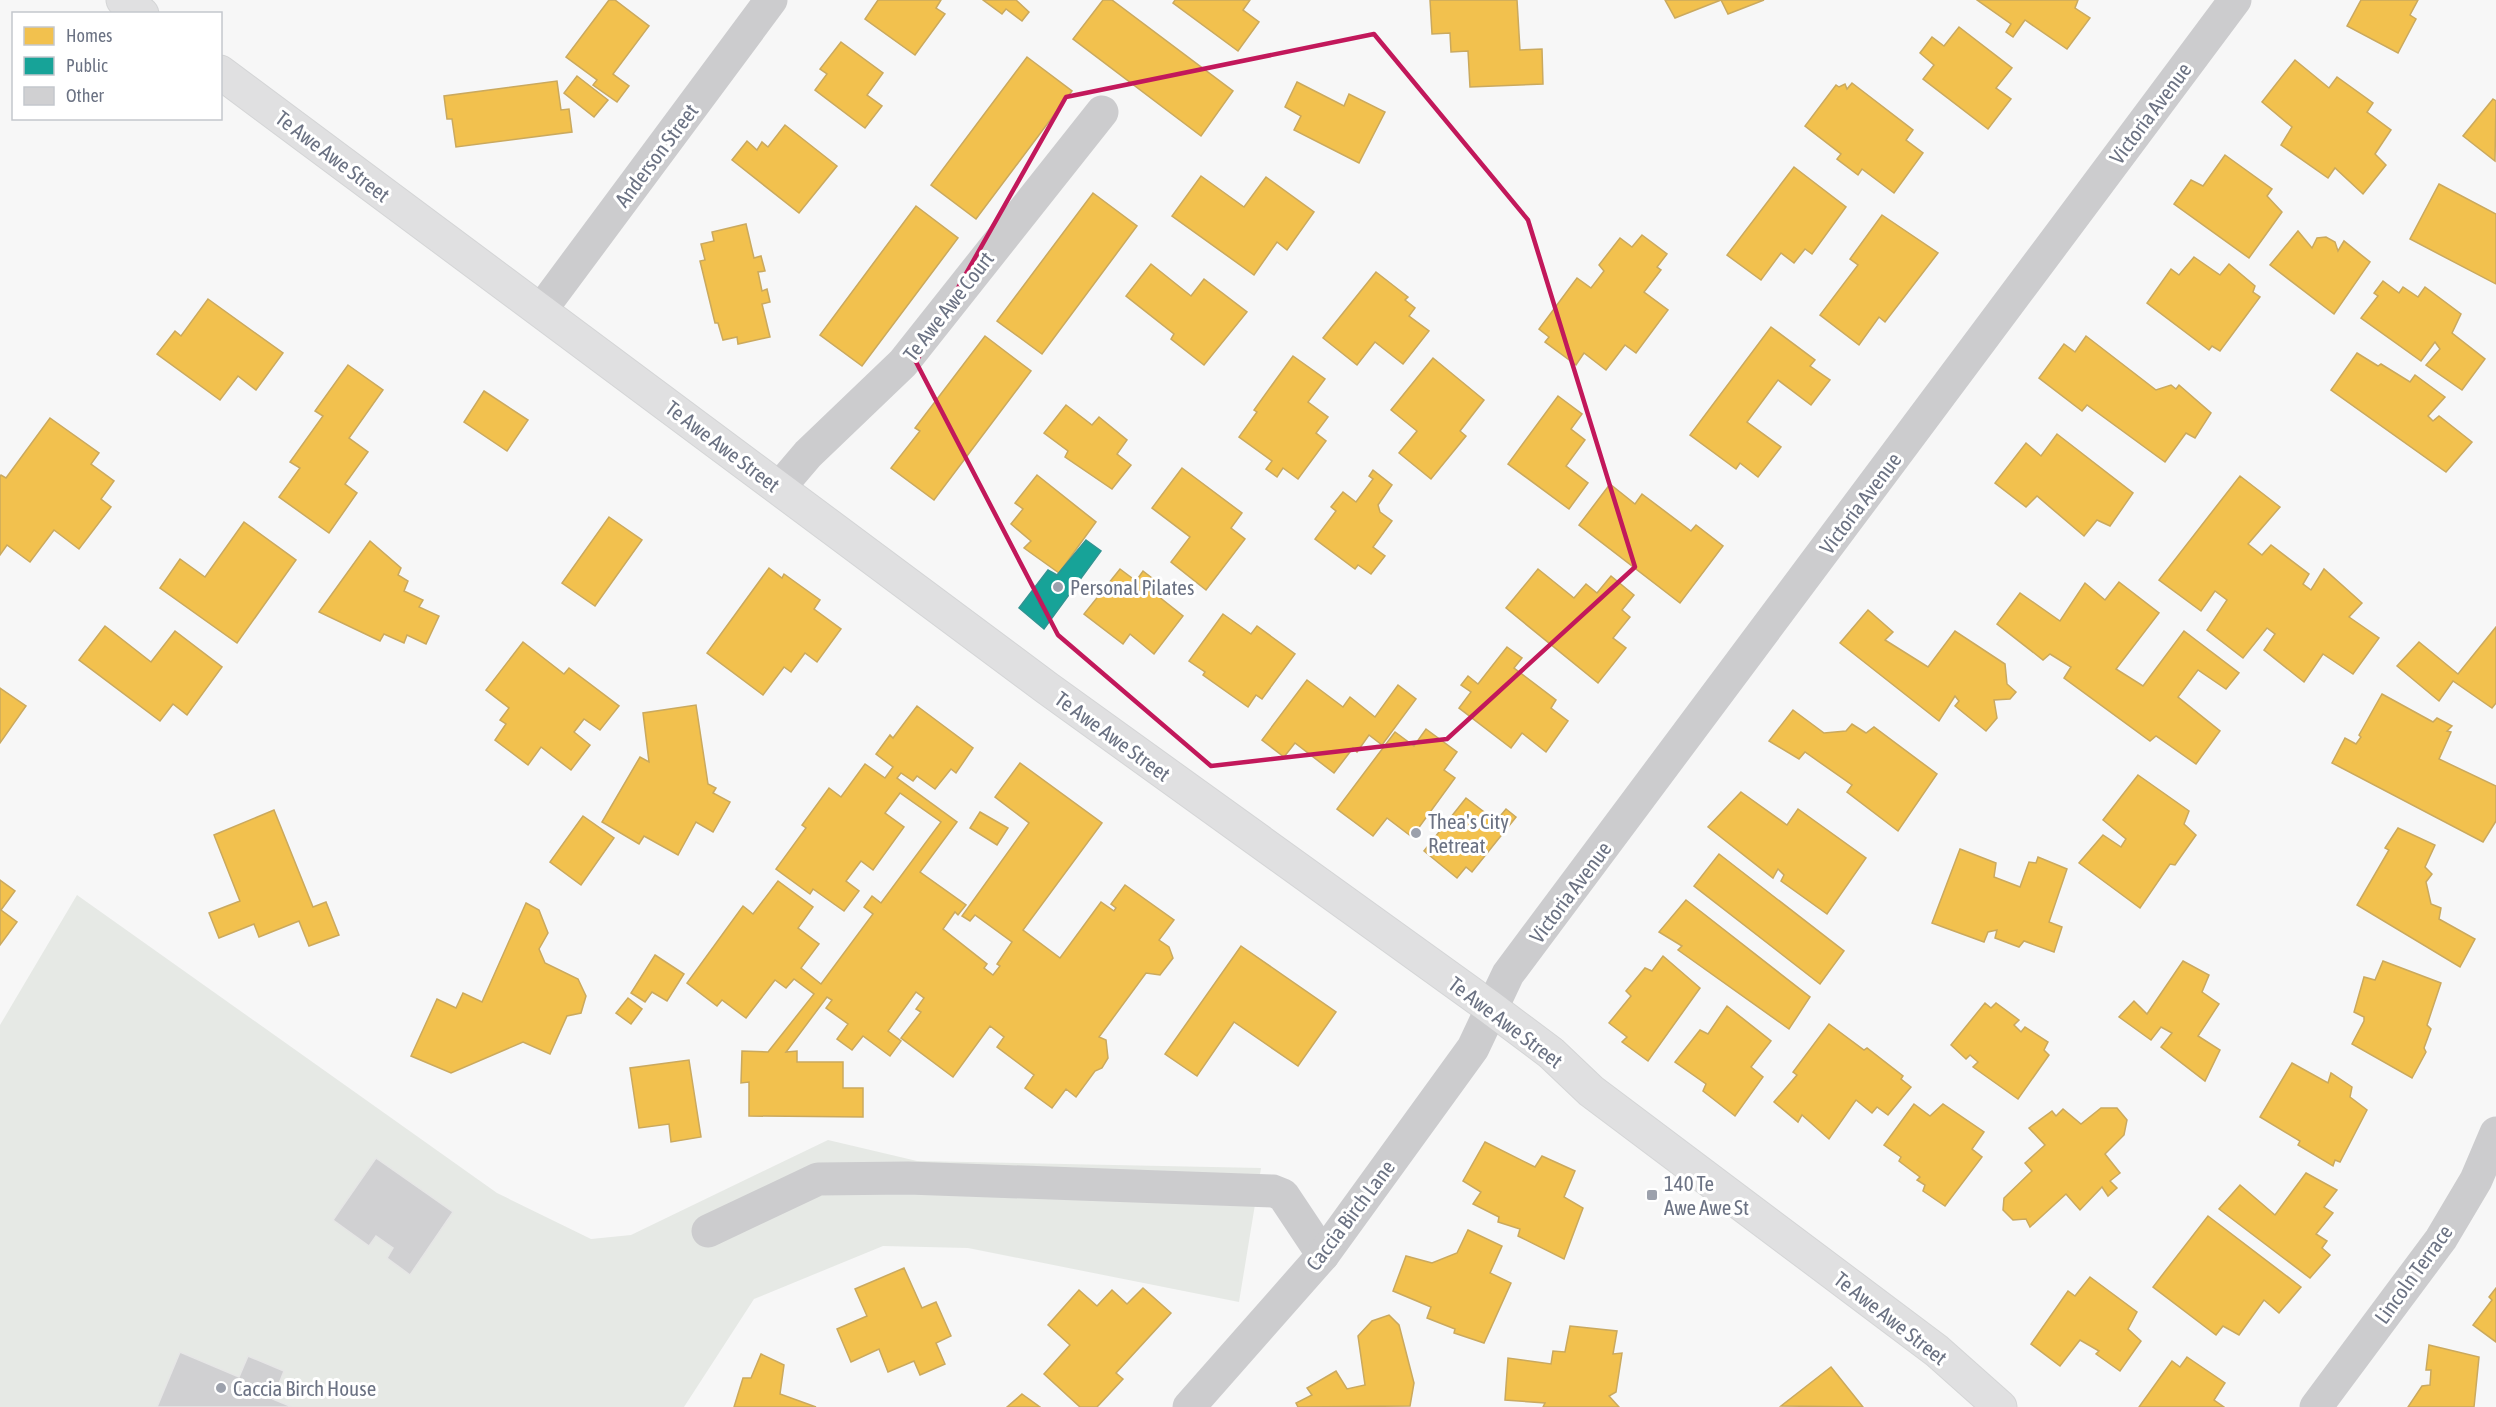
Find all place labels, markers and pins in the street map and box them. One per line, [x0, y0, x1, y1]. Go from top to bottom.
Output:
place label: Personal Pilates [1070, 575, 1194, 599]
marker: Personal Pilates [1051, 580, 1065, 594]
place label: Thea's City Retreat [1428, 809, 1509, 857]
marker: Thea's City Retreat [1409, 826, 1423, 840]
place label: 140 Te Awe Awe St [1664, 1171, 1749, 1219]
marker: 140 Te Awe Awe St [1645, 1188, 1659, 1202]
place label: Caccia Birch House [233, 1376, 376, 1400]
marker: Caccia Birch House [214, 1381, 228, 1395]

